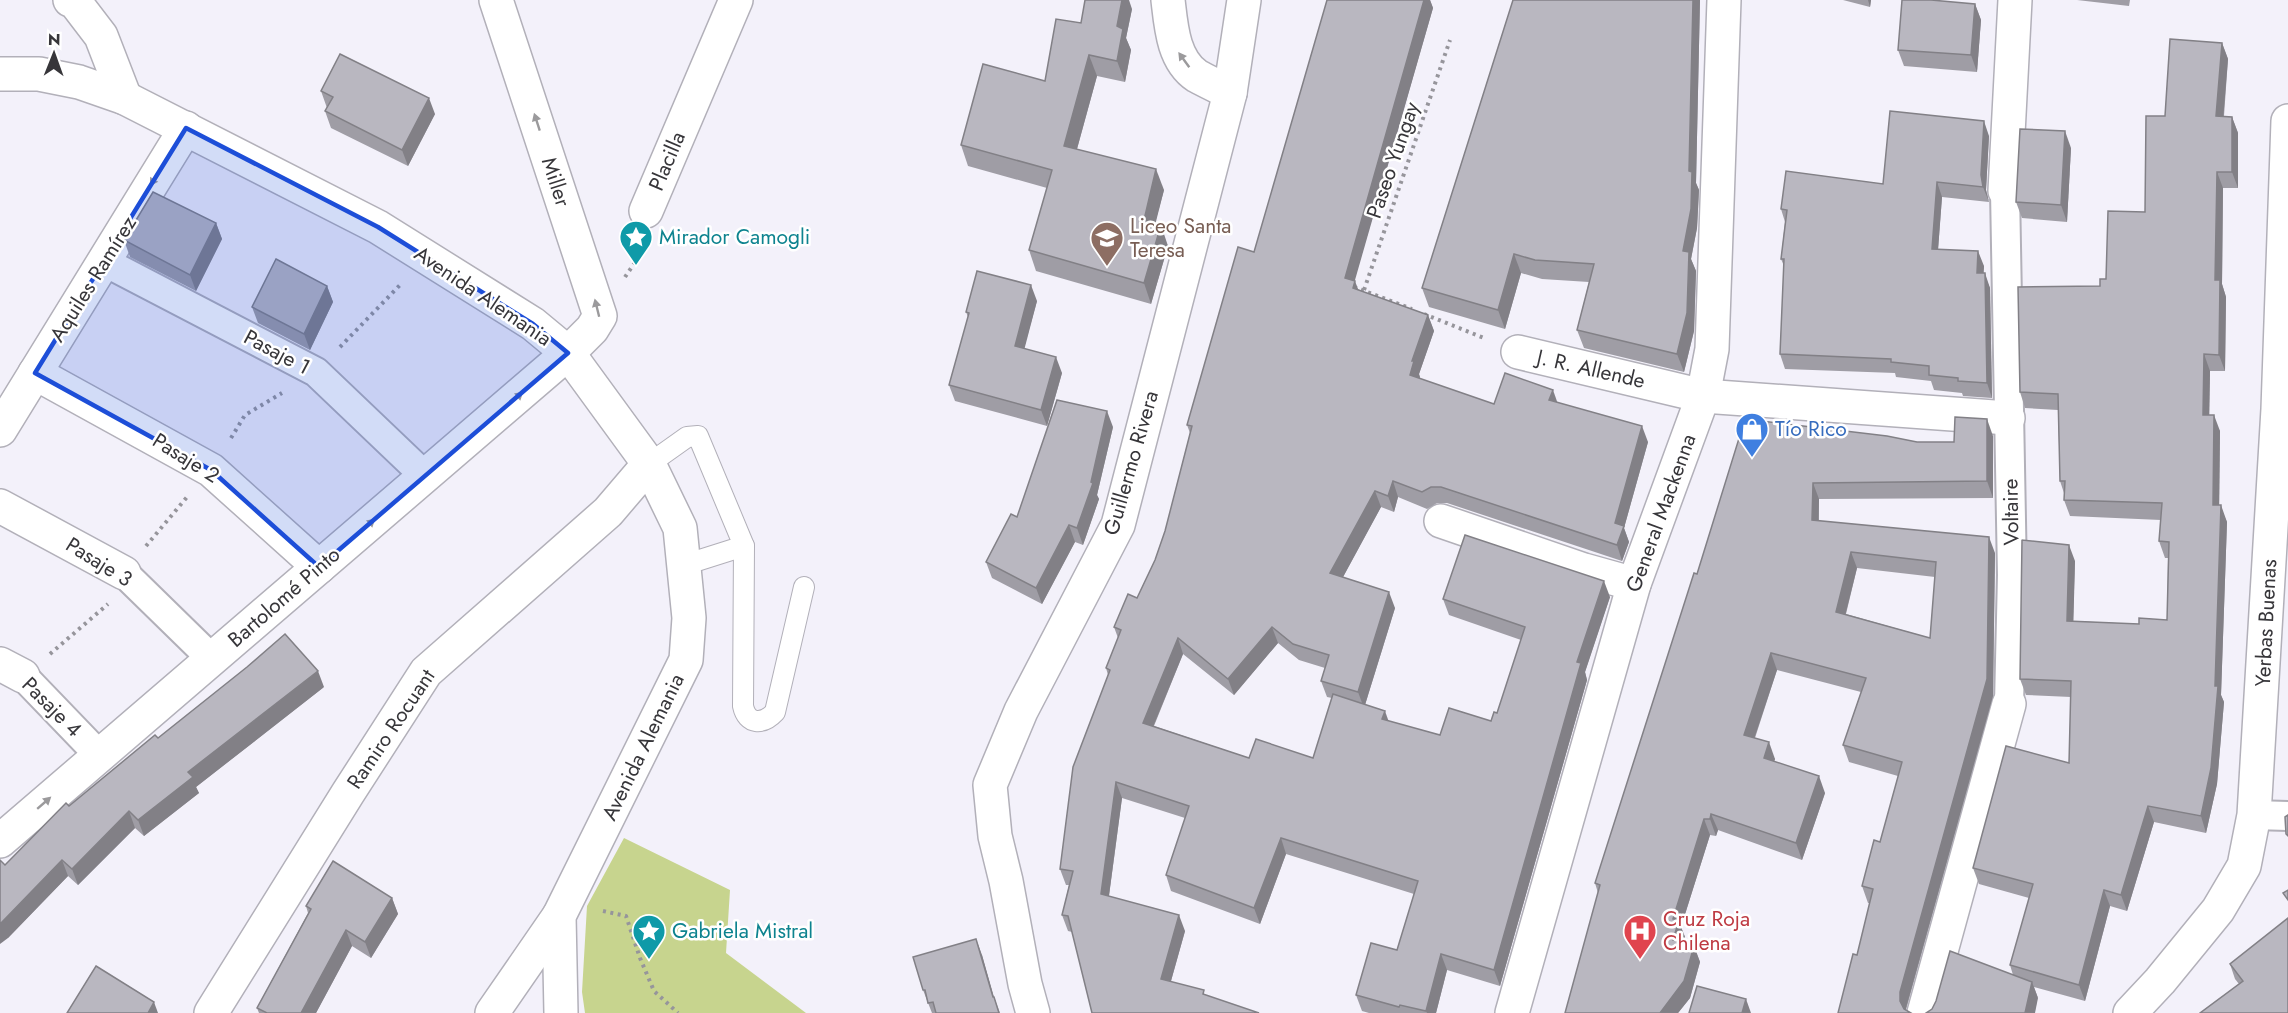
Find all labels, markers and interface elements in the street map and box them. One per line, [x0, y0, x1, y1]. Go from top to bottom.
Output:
north arrow [24, 24, 84, 84]
text: N [48, 28, 61, 51]
one-way arrow [1178, 52, 1190, 67]
street label: Paseo Yungay [1359, 97, 1427, 222]
one-way arrow [531, 113, 541, 131]
street label: Placilla [641, 127, 693, 195]
street label: Miller [534, 154, 578, 211]
one-way arrow [149, 170, 160, 186]
street label: Aquiles Ramírez [42, 210, 144, 348]
place label: Liceo Santa Teresa [1130, 211, 1231, 265]
place icon: Mirador Camogli [618, 219, 654, 266]
school or university icon: Liceo Santa Teresa [1089, 220, 1125, 267]
place label: Mirador Camogli [659, 222, 810, 252]
street label: Avenida Alemania [408, 239, 558, 353]
one-way arrow [591, 298, 601, 317]
street label: Pasaje 1 [238, 322, 316, 382]
street label: J. R. Allende [1531, 341, 1648, 396]
street label: Guillermo Rivera [1096, 387, 1166, 539]
one-way arrow [508, 392, 524, 405]
shop icon: Tío Rico [1734, 411, 1770, 458]
place label: Tío Rico [1775, 414, 1847, 444]
street label: Pasaje 2 [147, 426, 225, 490]
street label: General Mackenna [1618, 430, 1704, 596]
street label: Voltaire [1995, 478, 2027, 546]
one-way arrow [360, 519, 376, 532]
street label: Pasaje 3 [60, 530, 138, 594]
street label: Bartolomé Pinto [221, 540, 347, 654]
street label: Yerbas Buenas [2248, 558, 2284, 688]
street label: Ramiro Rocuant [340, 663, 442, 795]
street label: Avenida Alemania [594, 669, 692, 825]
street label: Pasaje 4 [15, 670, 89, 744]
one-way arrow [36, 797, 51, 810]
place label: Cruz Roja Chilena [1663, 904, 1750, 958]
place icon: Gabriela Mistral [631, 913, 667, 960]
hospital icon: Cruz Roja Chilena [1622, 913, 1658, 960]
place label: Gabriela Mistral [672, 916, 813, 946]

